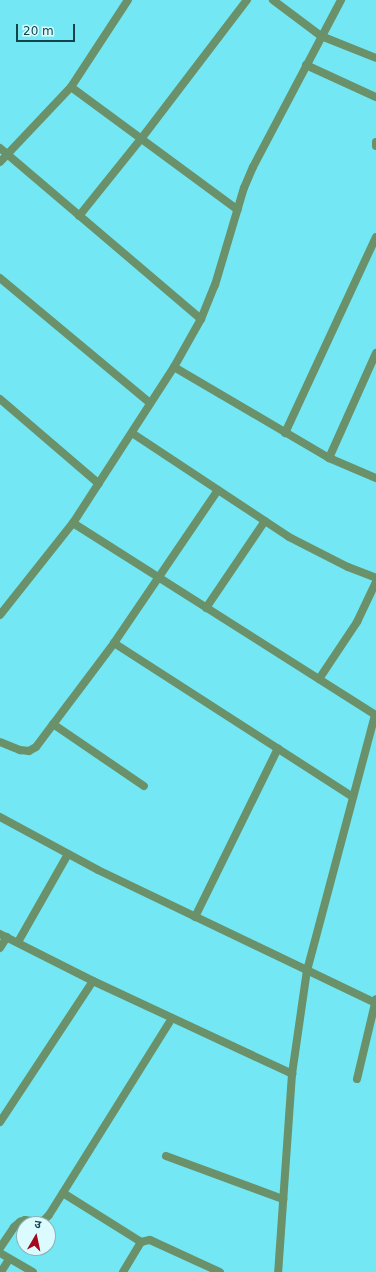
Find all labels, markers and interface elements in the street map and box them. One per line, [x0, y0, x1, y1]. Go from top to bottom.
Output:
scale bar [18, 16, 77, 42]
text: 20 m [23, 24, 54, 38]
north arrow [16, 1216, 56, 1256]
text: उ [34, 1218, 42, 1232]

